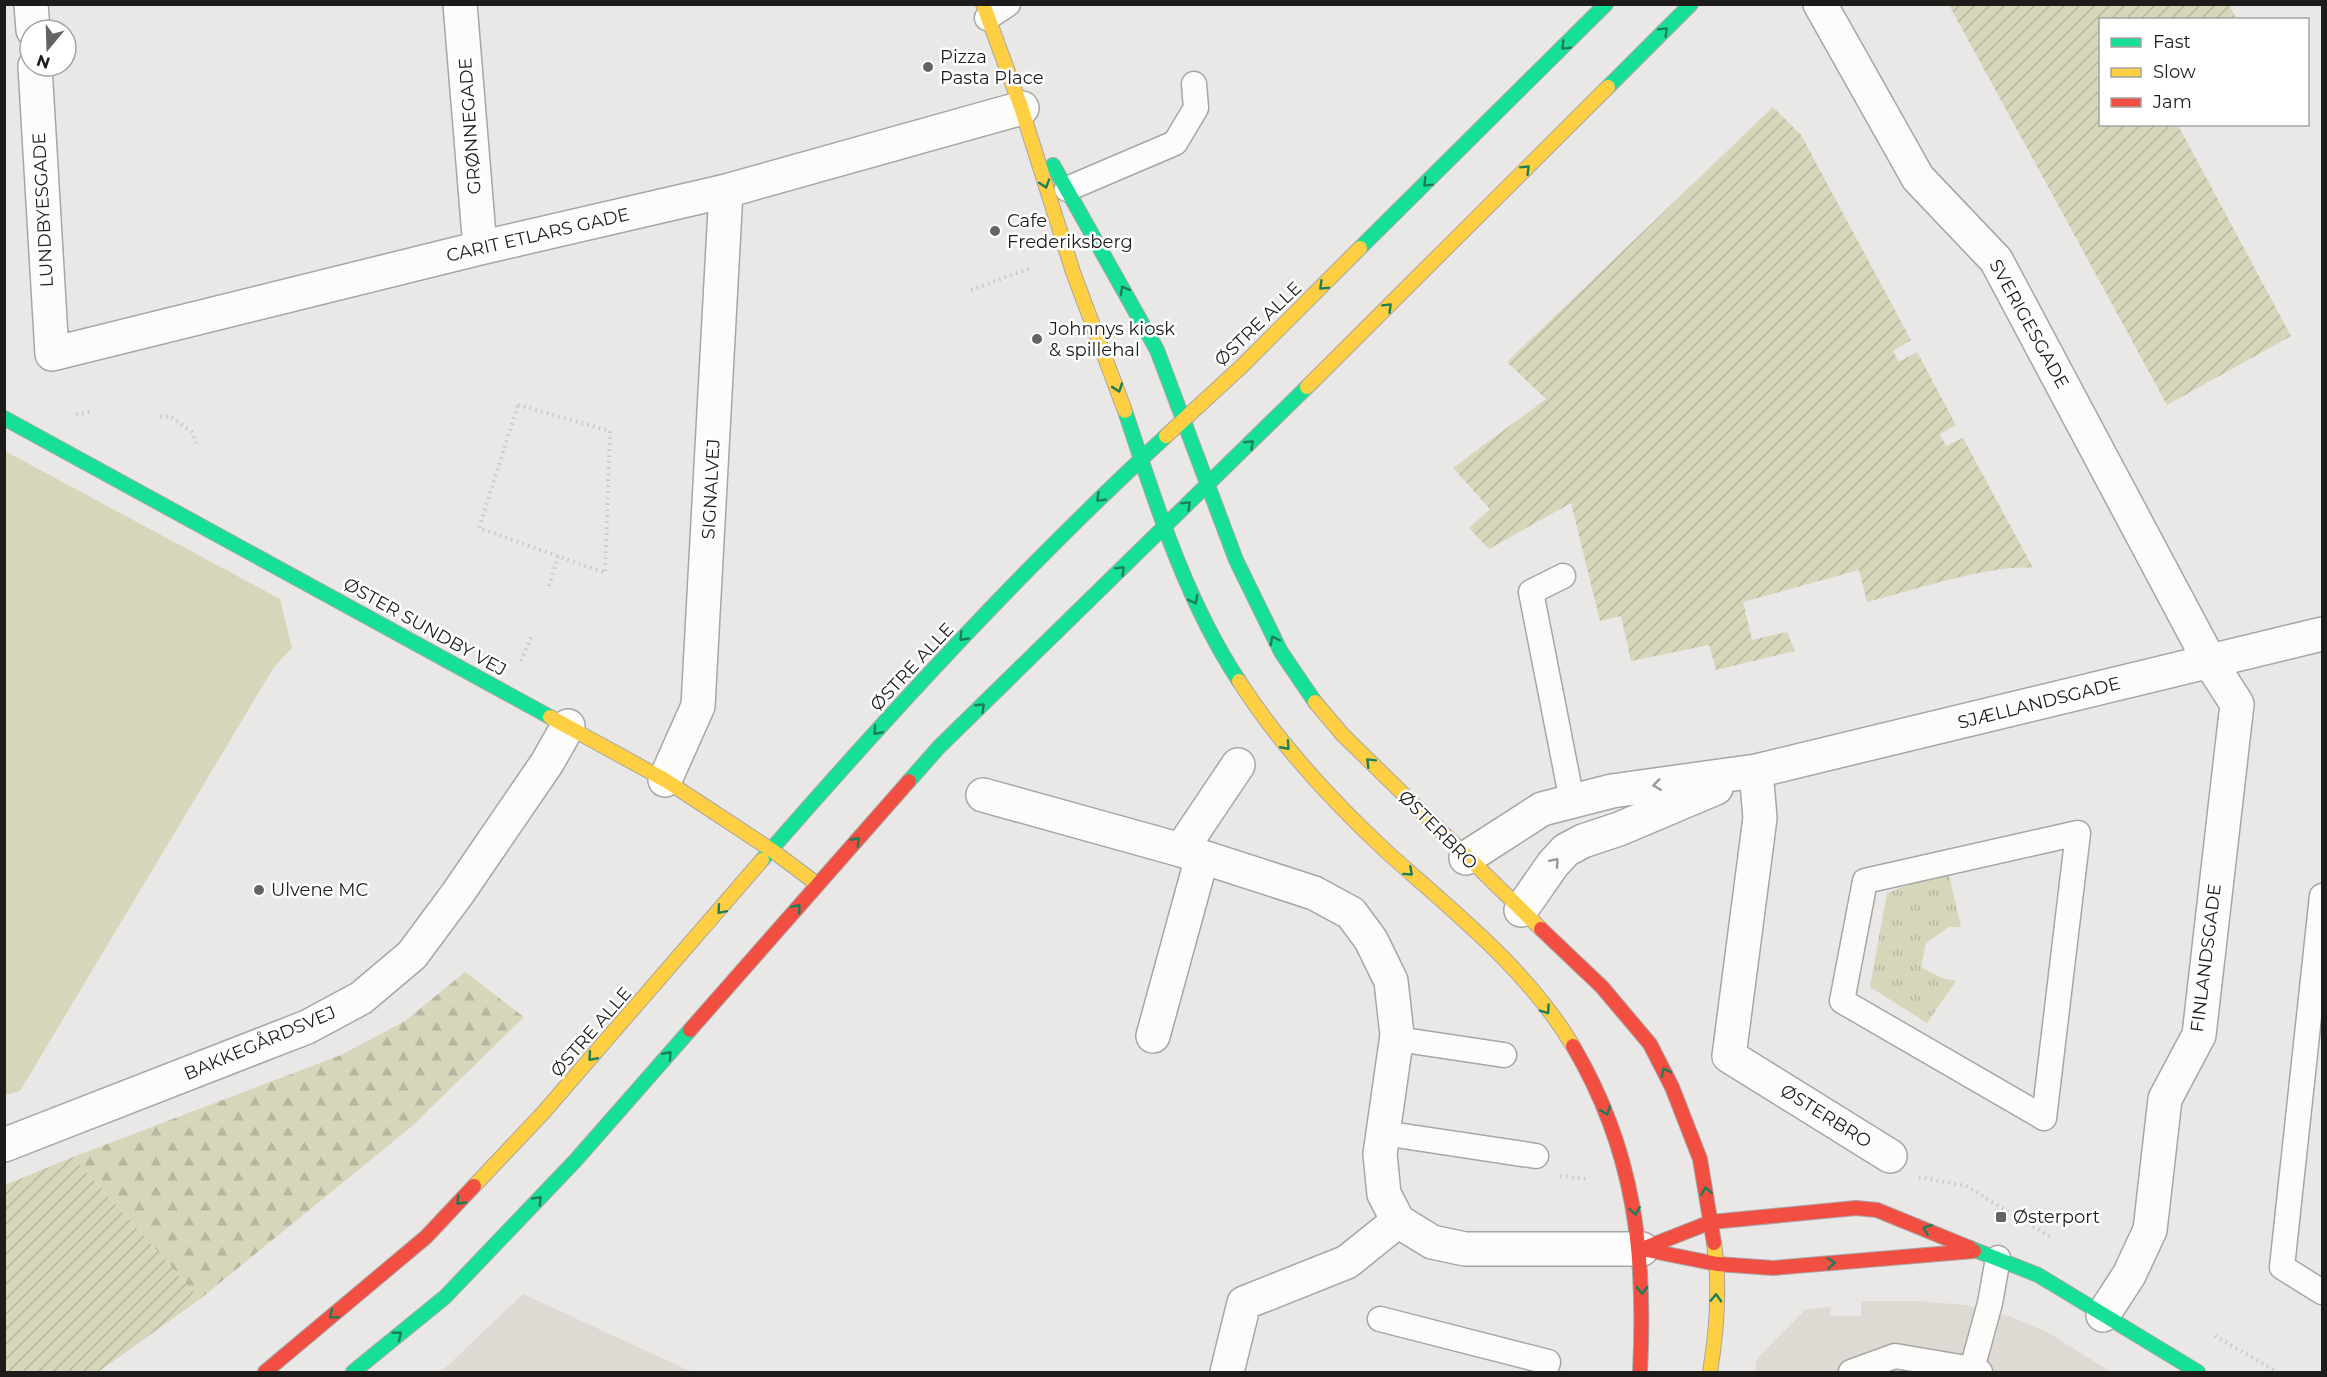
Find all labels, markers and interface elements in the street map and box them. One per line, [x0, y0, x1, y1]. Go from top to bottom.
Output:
north arrow [18, 18, 78, 78]
legend [2099, 18, 2309, 126]
one-way arrow [1657, 28, 1668, 39]
text: Fast [2153, 31, 2191, 53]
one-way arrow [1561, 39, 1572, 49]
place label: Pizza Pasta Place [940, 46, 1044, 89]
text: N [34, 51, 52, 73]
street label: GRØNNEGADE [454, 57, 486, 195]
marker: Pizza Pasta Place [921, 60, 935, 74]
text: Slow [2153, 61, 2196, 83]
text: Jam [2152, 91, 2192, 113]
street label: LUNDBYESGADE [28, 132, 58, 288]
one-way arrow [1519, 165, 1530, 175]
one-way arrow [1423, 176, 1434, 187]
one-way arrow [1038, 178, 1050, 189]
street label: CARIT ETLARS GADE [444, 203, 632, 267]
place label: Cafe Frederiksberg [1007, 210, 1133, 253]
marker: Cafe Frederiksberg [988, 224, 1002, 238]
street label: SVERIGESGADE [1984, 255, 2074, 393]
street label: ØSTRE ALLE [1210, 277, 1306, 371]
one-way arrow [1320, 278, 1331, 289]
one-way arrow [1120, 286, 1131, 296]
one-way arrow [1381, 303, 1392, 313]
place label: Johnnys kiosk & spillehal [1048, 318, 1175, 361]
marker: Johnnys kiosk & spillehal [1030, 332, 1044, 346]
one-way arrow [1111, 382, 1123, 393]
street label: SIGNALVEJ [697, 438, 725, 540]
one-way arrow [1243, 440, 1253, 451]
one-way arrow [1096, 491, 1106, 502]
one-way arrow [1179, 502, 1190, 513]
one-way arrow [1113, 567, 1124, 578]
street label: ØSTER SUNDBY VEJ [340, 573, 510, 681]
one-way arrow [1187, 594, 1198, 604]
street label: ØSTRE ALLE [866, 618, 958, 716]
one-way arrow [959, 630, 970, 640]
one-way arrow [1270, 636, 1282, 647]
street label: SJÆLLANDSGADE [1955, 672, 2123, 734]
one-way arrow [974, 703, 985, 714]
one-way arrow [873, 724, 884, 735]
one-way arrow [1279, 739, 1290, 750]
one-way arrow [1367, 759, 1378, 770]
one-way arrow [1652, 778, 1661, 791]
street label: ØSTERBRO [1394, 786, 1482, 874]
one-way arrow [849, 837, 860, 847]
one-way arrow [1548, 859, 1559, 869]
one-way arrow [1402, 865, 1413, 876]
place label: Ulvene MC [271, 879, 368, 901]
marker: Ulvene MC [252, 883, 266, 897]
street label: FINLANDSGADE [2186, 883, 2226, 1033]
one-way arrow [717, 904, 728, 914]
one-way arrow [789, 904, 800, 915]
street label: ØSTRE ALLE [546, 982, 636, 1082]
street label: BAKKEGÅRDSVEJ [180, 1000, 339, 1085]
one-way arrow [1539, 1003, 1550, 1014]
one-way arrow [589, 1050, 600, 1061]
one-way arrow [661, 1051, 672, 1062]
one-way arrow [1661, 1068, 1672, 1078]
street label: ØSTERBRO [1776, 1079, 1876, 1153]
one-way arrow [1599, 1104, 1611, 1115]
one-way arrow [1700, 1186, 1712, 1195]
one-way arrow [457, 1193, 468, 1204]
one-way arrow [530, 1196, 541, 1207]
one-way arrow [1628, 1206, 1640, 1215]
place label: Østerport [2013, 1206, 2100, 1228]
marker: Østerport [1994, 1210, 2008, 1224]
one-way arrow [1922, 1224, 1933, 1236]
one-way arrow [1827, 1257, 1836, 1270]
one-way arrow [1636, 1285, 1649, 1294]
one-way arrow [1710, 1294, 1723, 1303]
one-way arrow [329, 1308, 340, 1319]
one-way arrow [391, 1332, 402, 1343]

